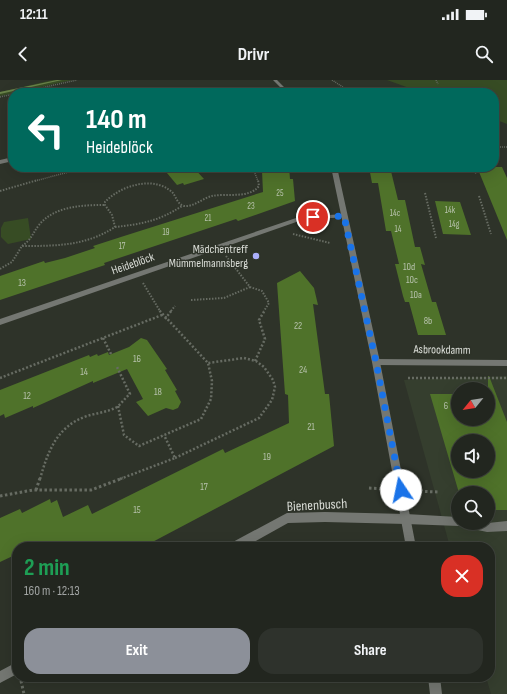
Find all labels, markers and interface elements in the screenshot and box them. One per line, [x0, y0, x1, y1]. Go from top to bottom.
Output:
text: 12:11 [20, 5, 48, 24]
icon: back [12, 43, 34, 65]
icon: search [473, 43, 495, 65]
text: Drivr [238, 44, 269, 65]
text: 140 m [86, 103, 147, 136]
icon: left [20, 104, 72, 156]
text: Heideblöck [86, 137, 153, 158]
house number: 25 [276, 188, 284, 199]
pin [296, 200, 330, 234]
house number: 23 [247, 201, 255, 212]
house number: 14k [445, 205, 456, 216]
icon: arrive [302, 206, 324, 228]
house number: 14c [390, 208, 401, 219]
house number: 21 [205, 213, 212, 224]
house number: 14g [449, 219, 460, 230]
house number: 14 [395, 224, 402, 235]
house number: 19 [162, 227, 170, 238]
house number: 17 [119, 241, 126, 252]
place label: Mädchentreff Mümmelmannsberg [169, 242, 248, 271]
street label: Heideblöck [109, 250, 157, 278]
marker: Mädchentreff Mümmelmannsberg [251, 251, 261, 261]
house number: 10d [403, 261, 415, 273]
house number: 10c [406, 274, 418, 286]
house number: 13 [18, 277, 26, 289]
house number: 10a [410, 289, 422, 301]
house number: 8b [424, 315, 432, 327]
house number: 22 [294, 320, 302, 332]
street label: Asbrookdamm [412, 342, 471, 358]
house number: 16 [133, 353, 141, 365]
house number: 24 [299, 364, 307, 376]
house number: 14 [80, 366, 88, 378]
north arrow [451, 382, 495, 426]
map controls [451, 382, 495, 530]
house number: 18 [154, 386, 162, 398]
house number: 12 [23, 390, 31, 402]
house number: 6 [444, 400, 448, 412]
house number: 21 [307, 421, 315, 433]
button: sound [451, 434, 495, 478]
house number: 19 [263, 451, 271, 463]
position arrow [380, 469, 422, 511]
house number: 17 [200, 481, 208, 493]
button: search [451, 486, 495, 530]
street label: Bienenbusch [286, 495, 348, 515]
house number: 15 [133, 504, 141, 516]
text: 2 min [24, 553, 70, 582]
button: close [441, 555, 483, 597]
text: 160 m · 12:13 [24, 583, 80, 599]
button: Exit [24, 628, 250, 674]
button: Share [258, 628, 483, 674]

